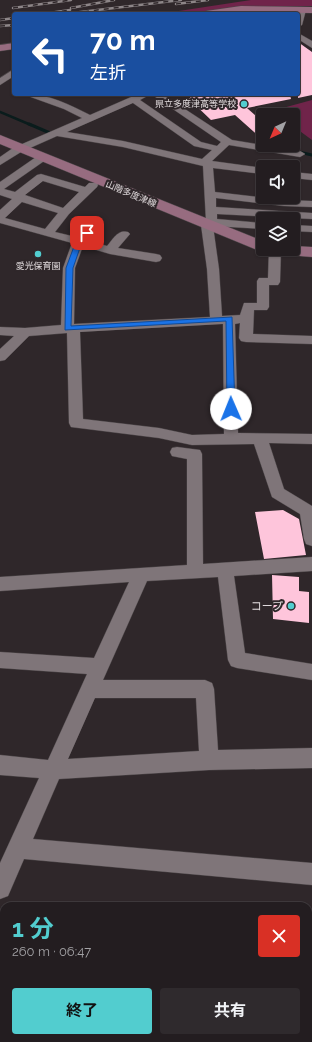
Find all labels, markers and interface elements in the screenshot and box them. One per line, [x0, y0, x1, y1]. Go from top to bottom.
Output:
text: 70 m [90, 24, 156, 57]
icon: left [24, 28, 76, 80]
text: 左折 [90, 62, 126, 83]
place label: 県立多度津高等学校 [155, 99, 236, 109]
marker: 県立多度津高等学校 [239, 99, 249, 109]
north arrow [256, 108, 300, 152]
map controls [256, 108, 300, 256]
button: sound [256, 160, 300, 204]
street label: 山階多度津線 [104, 179, 159, 210]
button: layers [256, 212, 300, 256]
pin [70, 216, 104, 250]
icon: arrive [76, 222, 98, 244]
marker: 愛光保育園 [33, 249, 43, 259]
place label: 愛光保育園 [15, 261, 61, 271]
position arrow [210, 388, 252, 430]
place label: コープ [251, 600, 283, 613]
marker: コープ [286, 601, 296, 611]
text: 1 分 [12, 914, 54, 943]
button: close [258, 915, 300, 957]
text: 260 m · 06:47 [12, 944, 91, 959]
button: 終了 [12, 988, 152, 1034]
button: 共有 [160, 988, 300, 1034]

